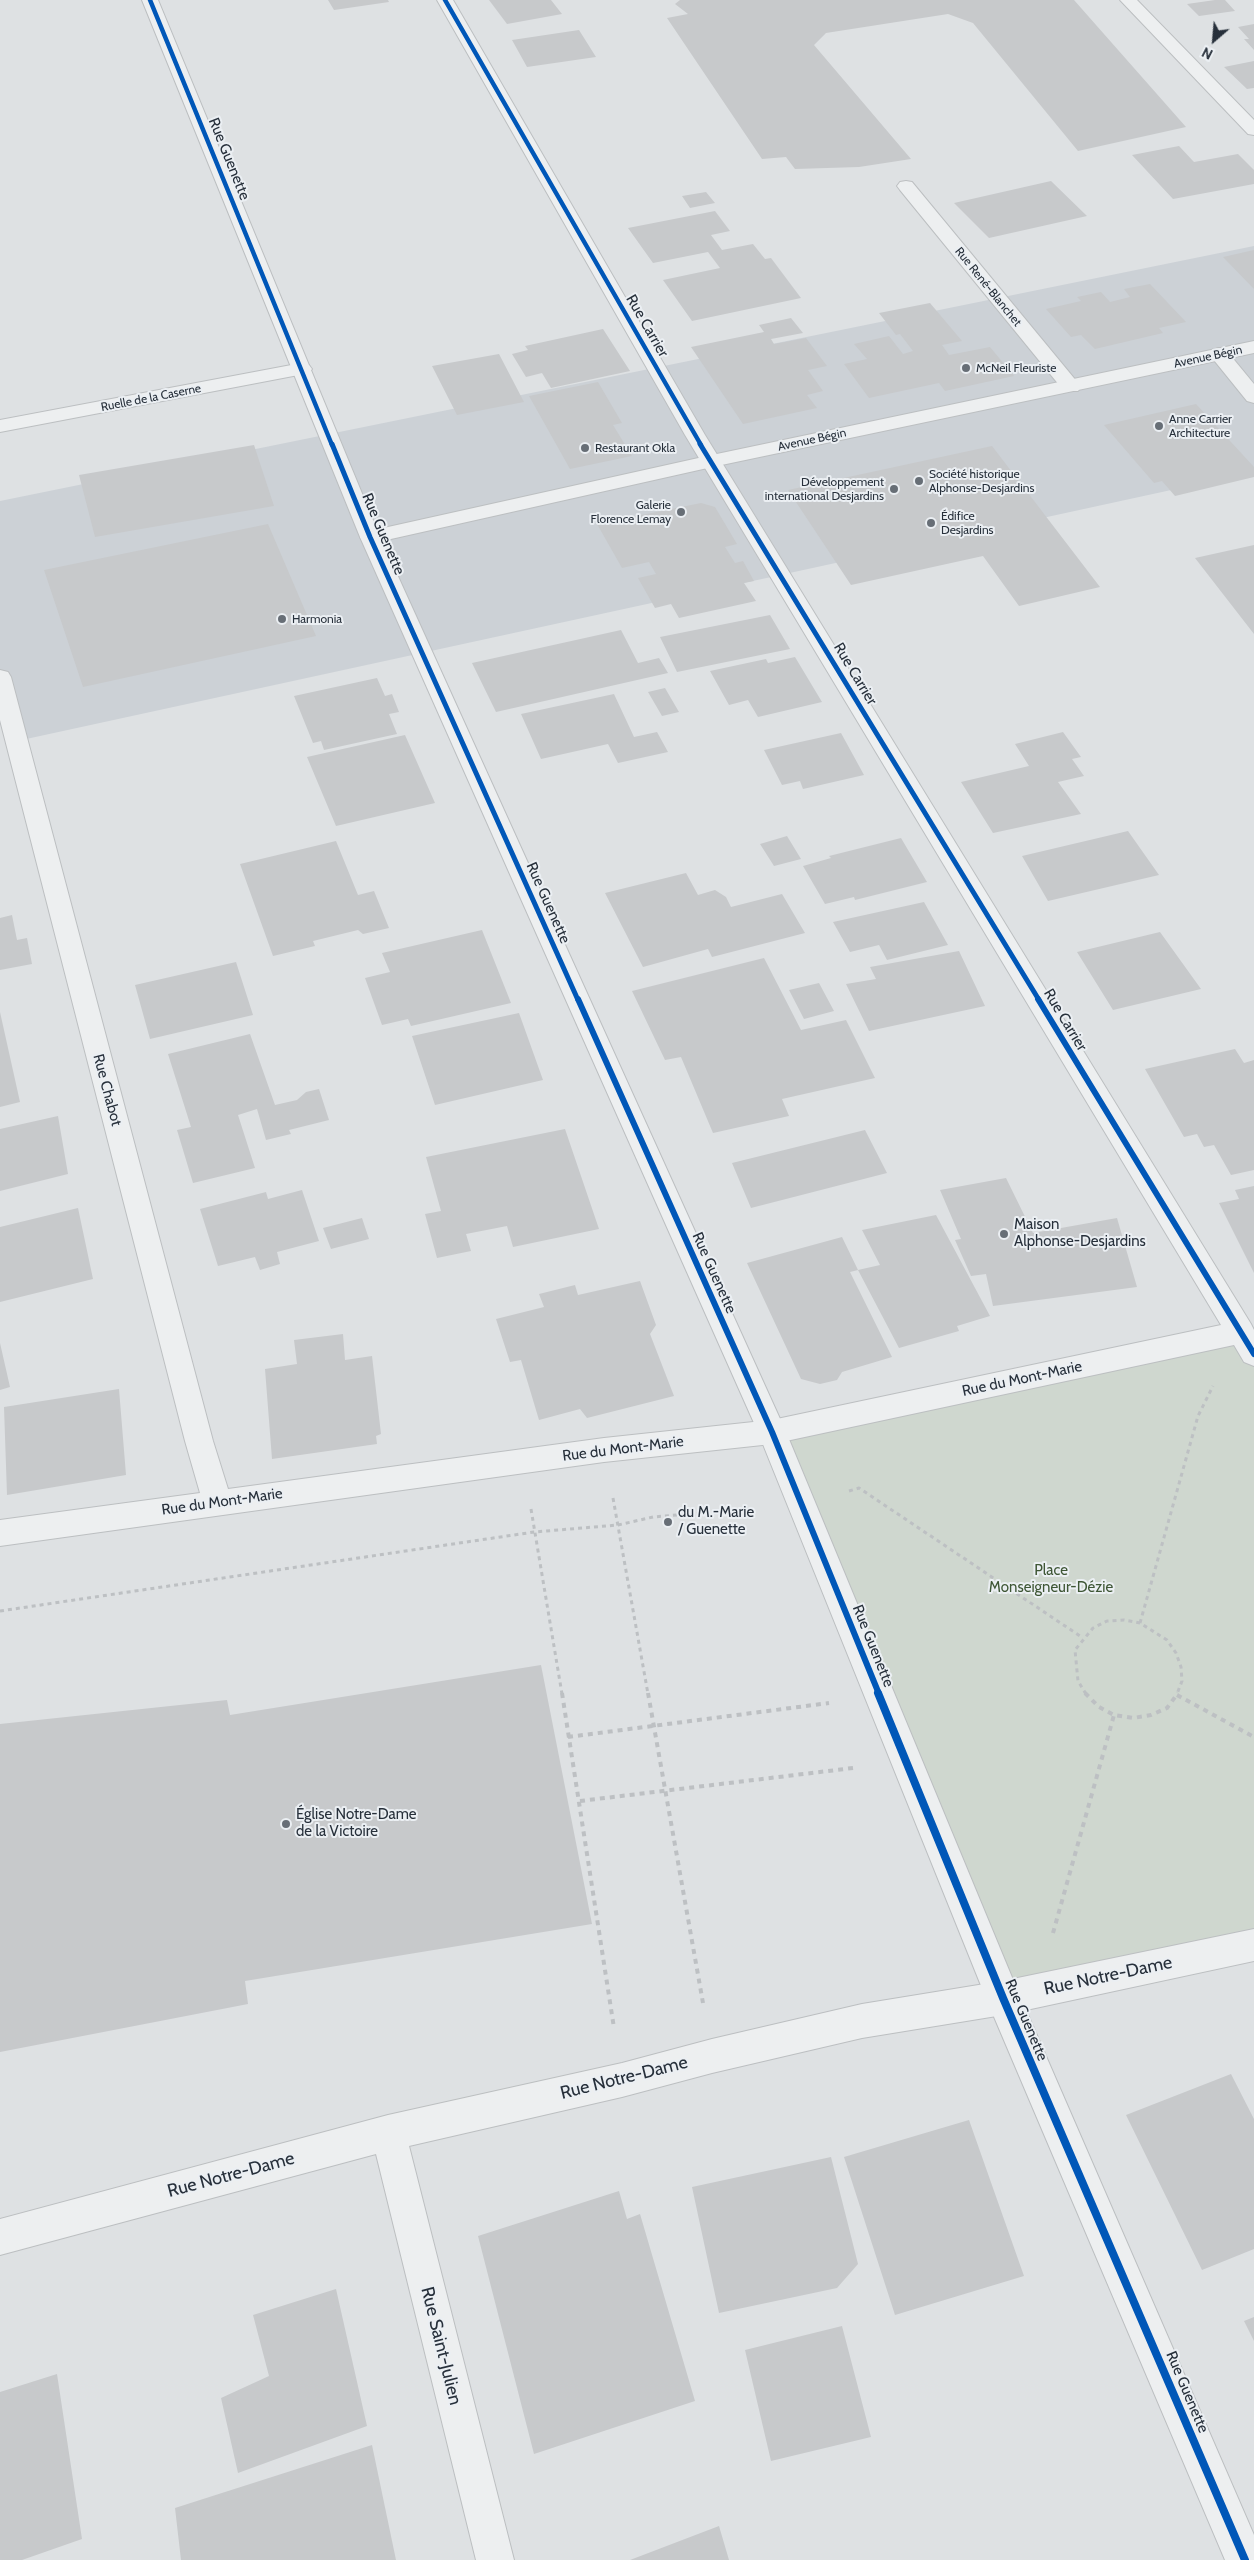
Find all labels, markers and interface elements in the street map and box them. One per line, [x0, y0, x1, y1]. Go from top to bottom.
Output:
north arrow [1189, 15, 1239, 65]
text: N [1199, 43, 1216, 64]
street label: Rue Guenette [204, 115, 254, 203]
street label: Rue René-Blanchet [952, 244, 1024, 330]
street label: Rue Carrier [622, 291, 672, 361]
street label: Avenue Bégin [1173, 343, 1243, 371]
place label: McNeil Fleuriste [976, 361, 1056, 375]
marker: McNeil Fleuriste [960, 362, 972, 374]
street label: Ruelle de la Caserne [100, 381, 202, 415]
place label: Anne Carrier Architecture [1169, 412, 1232, 440]
marker: Anne Carrier Architecture [1153, 420, 1165, 432]
street label: Avenue Bégin [777, 426, 847, 454]
place label: Restaurant Okla [595, 441, 675, 455]
marker: Restaurant Okla [579, 442, 591, 454]
place label: Société historique Alphonse-Desjardins [929, 467, 1034, 495]
place label: Développement international Desjardins [765, 475, 884, 503]
marker: Société historique Alphonse-Desjardins [913, 475, 925, 487]
marker: Développement international Desjardins [888, 483, 900, 495]
street label: Rue Guenette [358, 490, 408, 578]
place label: Galerie Florence Lemay [591, 498, 671, 526]
marker: Galerie Florence Lemay [675, 506, 687, 518]
place label: Édifice Desjardins [941, 509, 994, 537]
marker: Édifice Desjardins [925, 517, 937, 529]
place label: Harmonia [292, 612, 342, 626]
marker: Harmonia [276, 613, 288, 625]
street label: Rue Carrier [829, 640, 881, 708]
street label: Rue Guenette [522, 860, 574, 946]
street label: Rue Carrier [1039, 986, 1091, 1054]
street label: Rue Chabot [89, 1052, 125, 1128]
place label: Maison Alphonse-Desjardins [1014, 1216, 1146, 1251]
marker: Maison Alphonse-Desjardins [998, 1228, 1010, 1240]
street label: Rue Guenette [688, 1230, 740, 1316]
street label: Rue du Mont-Marie [960, 1357, 1084, 1401]
street label: Rue du Mont-Marie [561, 1433, 685, 1465]
street label: Rue du Mont-Marie [160, 1485, 284, 1519]
place label: du M.-Marie / Guenette [678, 1504, 754, 1539]
marker: du M.-Marie / Guenette [662, 1516, 674, 1528]
park label: Place Monseigneur-Dézie [989, 1562, 1113, 1597]
street label: Rue Guenette [848, 1602, 898, 1690]
place label: Église Notre-Dame de la Victoire [296, 1806, 416, 1841]
marker: Église Notre-Dame de la Victoire [280, 1818, 292, 1830]
street label: Rue Notre-Dame [1042, 1952, 1174, 2000]
street label: Rue Guenette [1001, 1976, 1051, 2064]
street label: Rue Notre-Dame [558, 2052, 690, 2104]
street label: Rue Notre-Dame [165, 2148, 297, 2202]
street label: Rue Saint-Julien [416, 2285, 466, 2407]
street label: Rue Guenette [1162, 2348, 1212, 2436]

